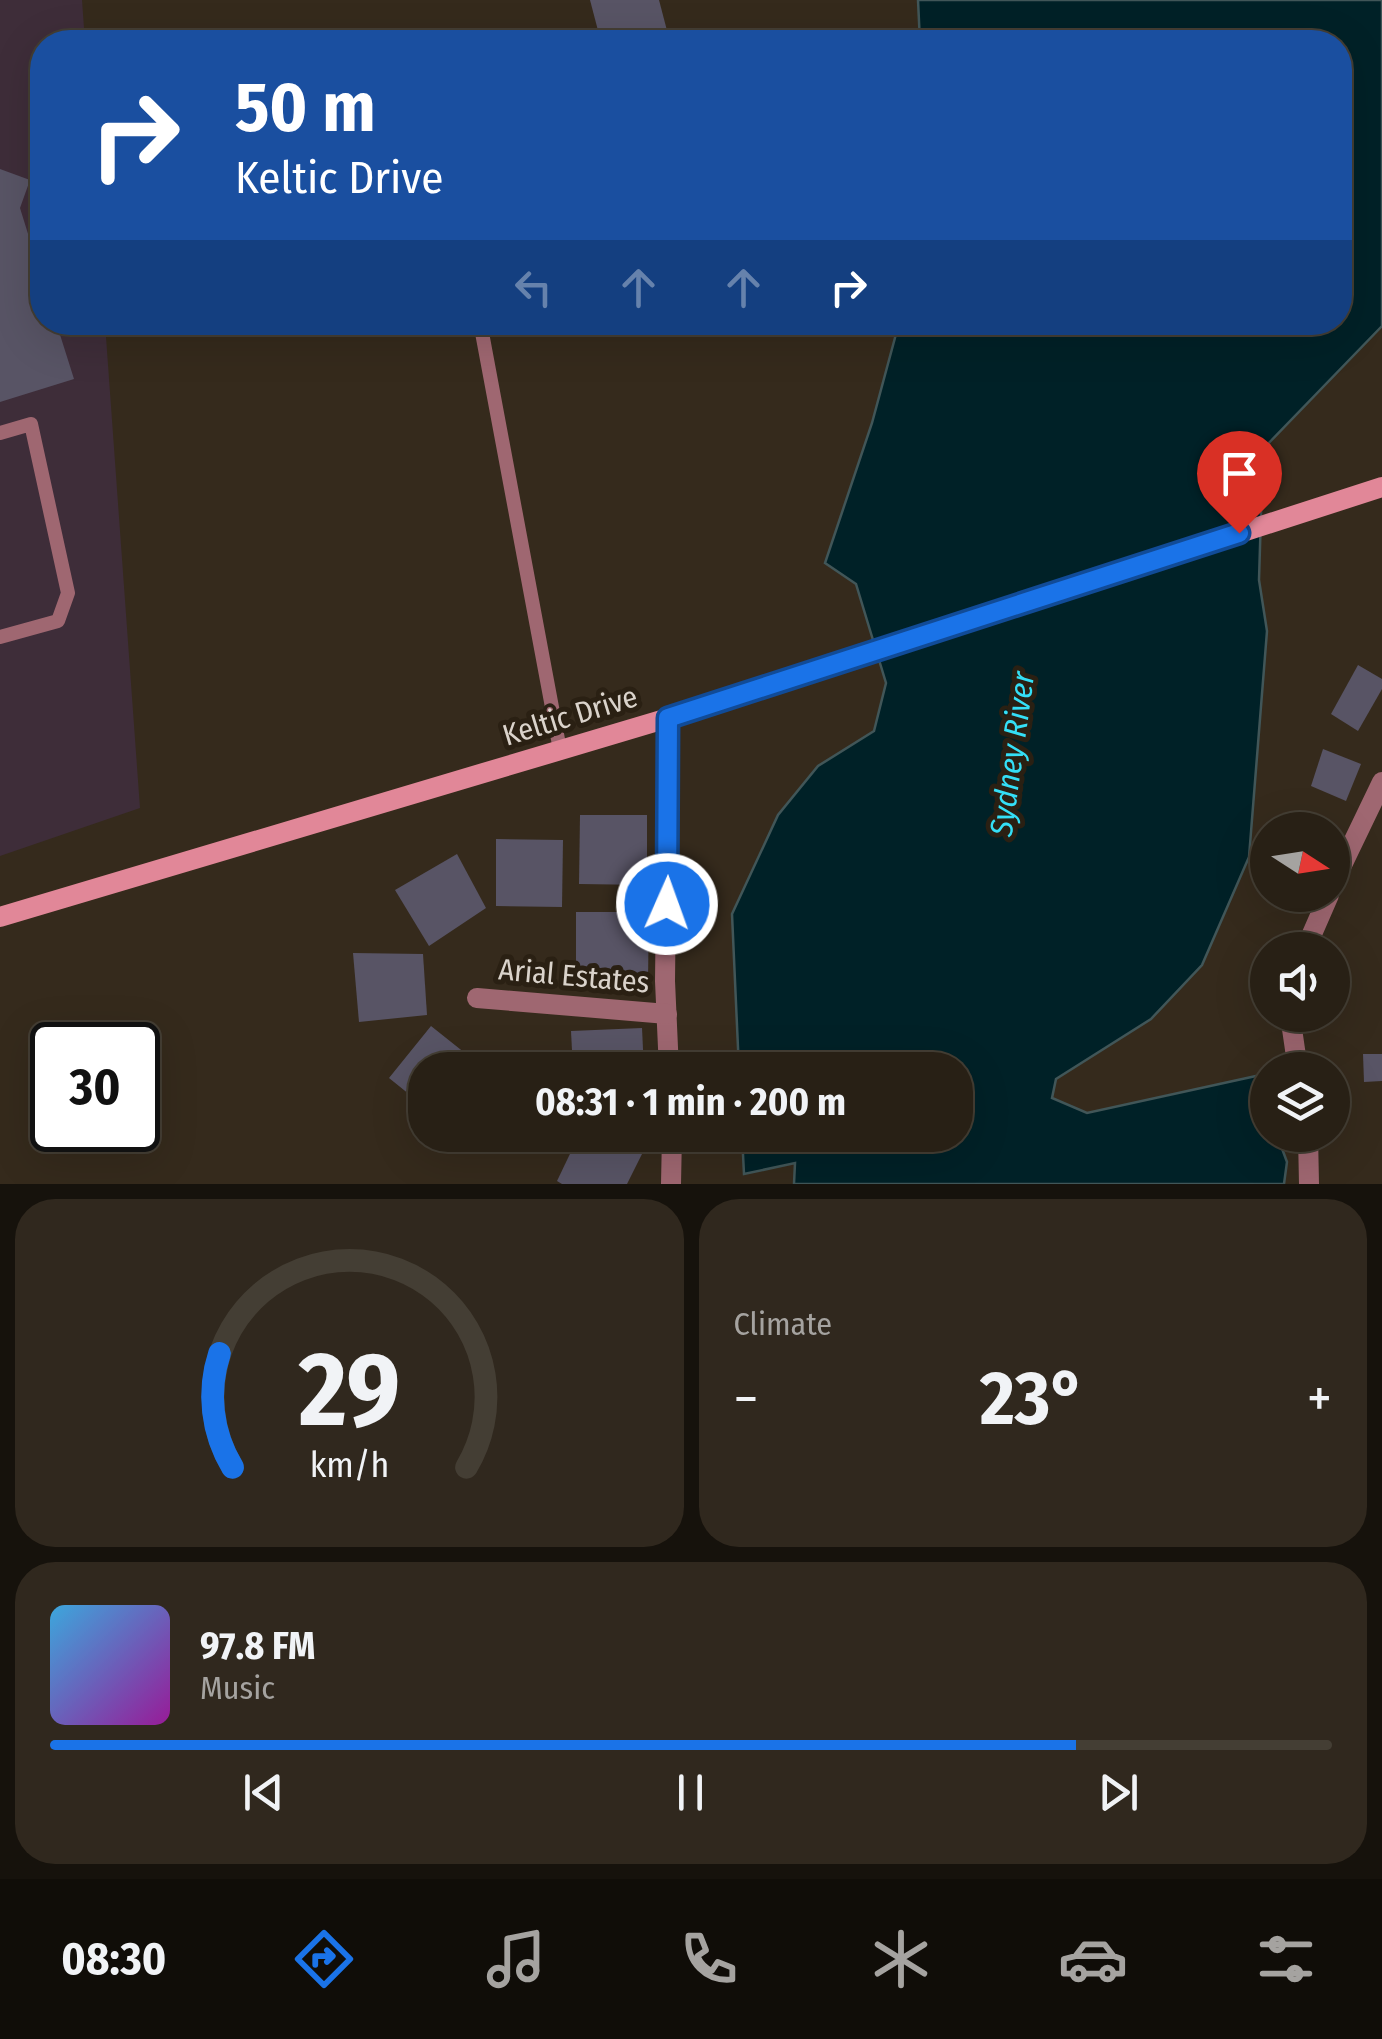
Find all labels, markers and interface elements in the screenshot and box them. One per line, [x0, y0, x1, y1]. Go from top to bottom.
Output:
text: 50 m [235, 66, 376, 150]
icon: right [70, 70, 200, 200]
text: Keltic Drive [235, 151, 443, 205]
icon: left [506, 260, 561, 315]
icon: ahead [611, 260, 666, 315]
icon: ahead [716, 260, 771, 315]
icon: right [821, 260, 876, 315]
pin [1197, 431, 1282, 534]
icon: arrive [1212, 446, 1267, 501]
water label: Sydney River [982, 669, 1042, 840]
street label: Keltic Drive [498, 678, 642, 754]
north arrow [1250, 812, 1350, 912]
map controls [1250, 812, 1350, 1152]
position arrow [615, 852, 719, 956]
button: sound [1250, 932, 1350, 1032]
street label: Arial Estates [497, 951, 651, 1001]
speed limit sign: 30 [30, 1022, 160, 1152]
button: layers [1250, 1052, 1350, 1152]
text: 08:31 · 1 min · 200 m [535, 1079, 846, 1125]
text: Climate [734, 1305, 832, 1343]
text: 29 [298, 1328, 400, 1453]
text: 23° [980, 1354, 1085, 1444]
text: − [734, 1366, 758, 1432]
text: + [1307, 1366, 1332, 1432]
text: km/h [309, 1444, 389, 1486]
text: 97.8 FM [200, 1623, 315, 1669]
text: Music [200, 1669, 275, 1707]
icon: previous [236, 1765, 291, 1820]
icon: pause [663, 1765, 718, 1820]
icon: next [1091, 1765, 1146, 1820]
icon: directions [289, 1924, 359, 1994]
icon: music [481, 1924, 551, 1994]
icon: phone [674, 1924, 744, 1994]
icon: climate [866, 1924, 936, 1994]
icon: car [1058, 1924, 1128, 1994]
icon: filters [1251, 1924, 1321, 1994]
text: 08:30 [61, 1932, 166, 1986]

